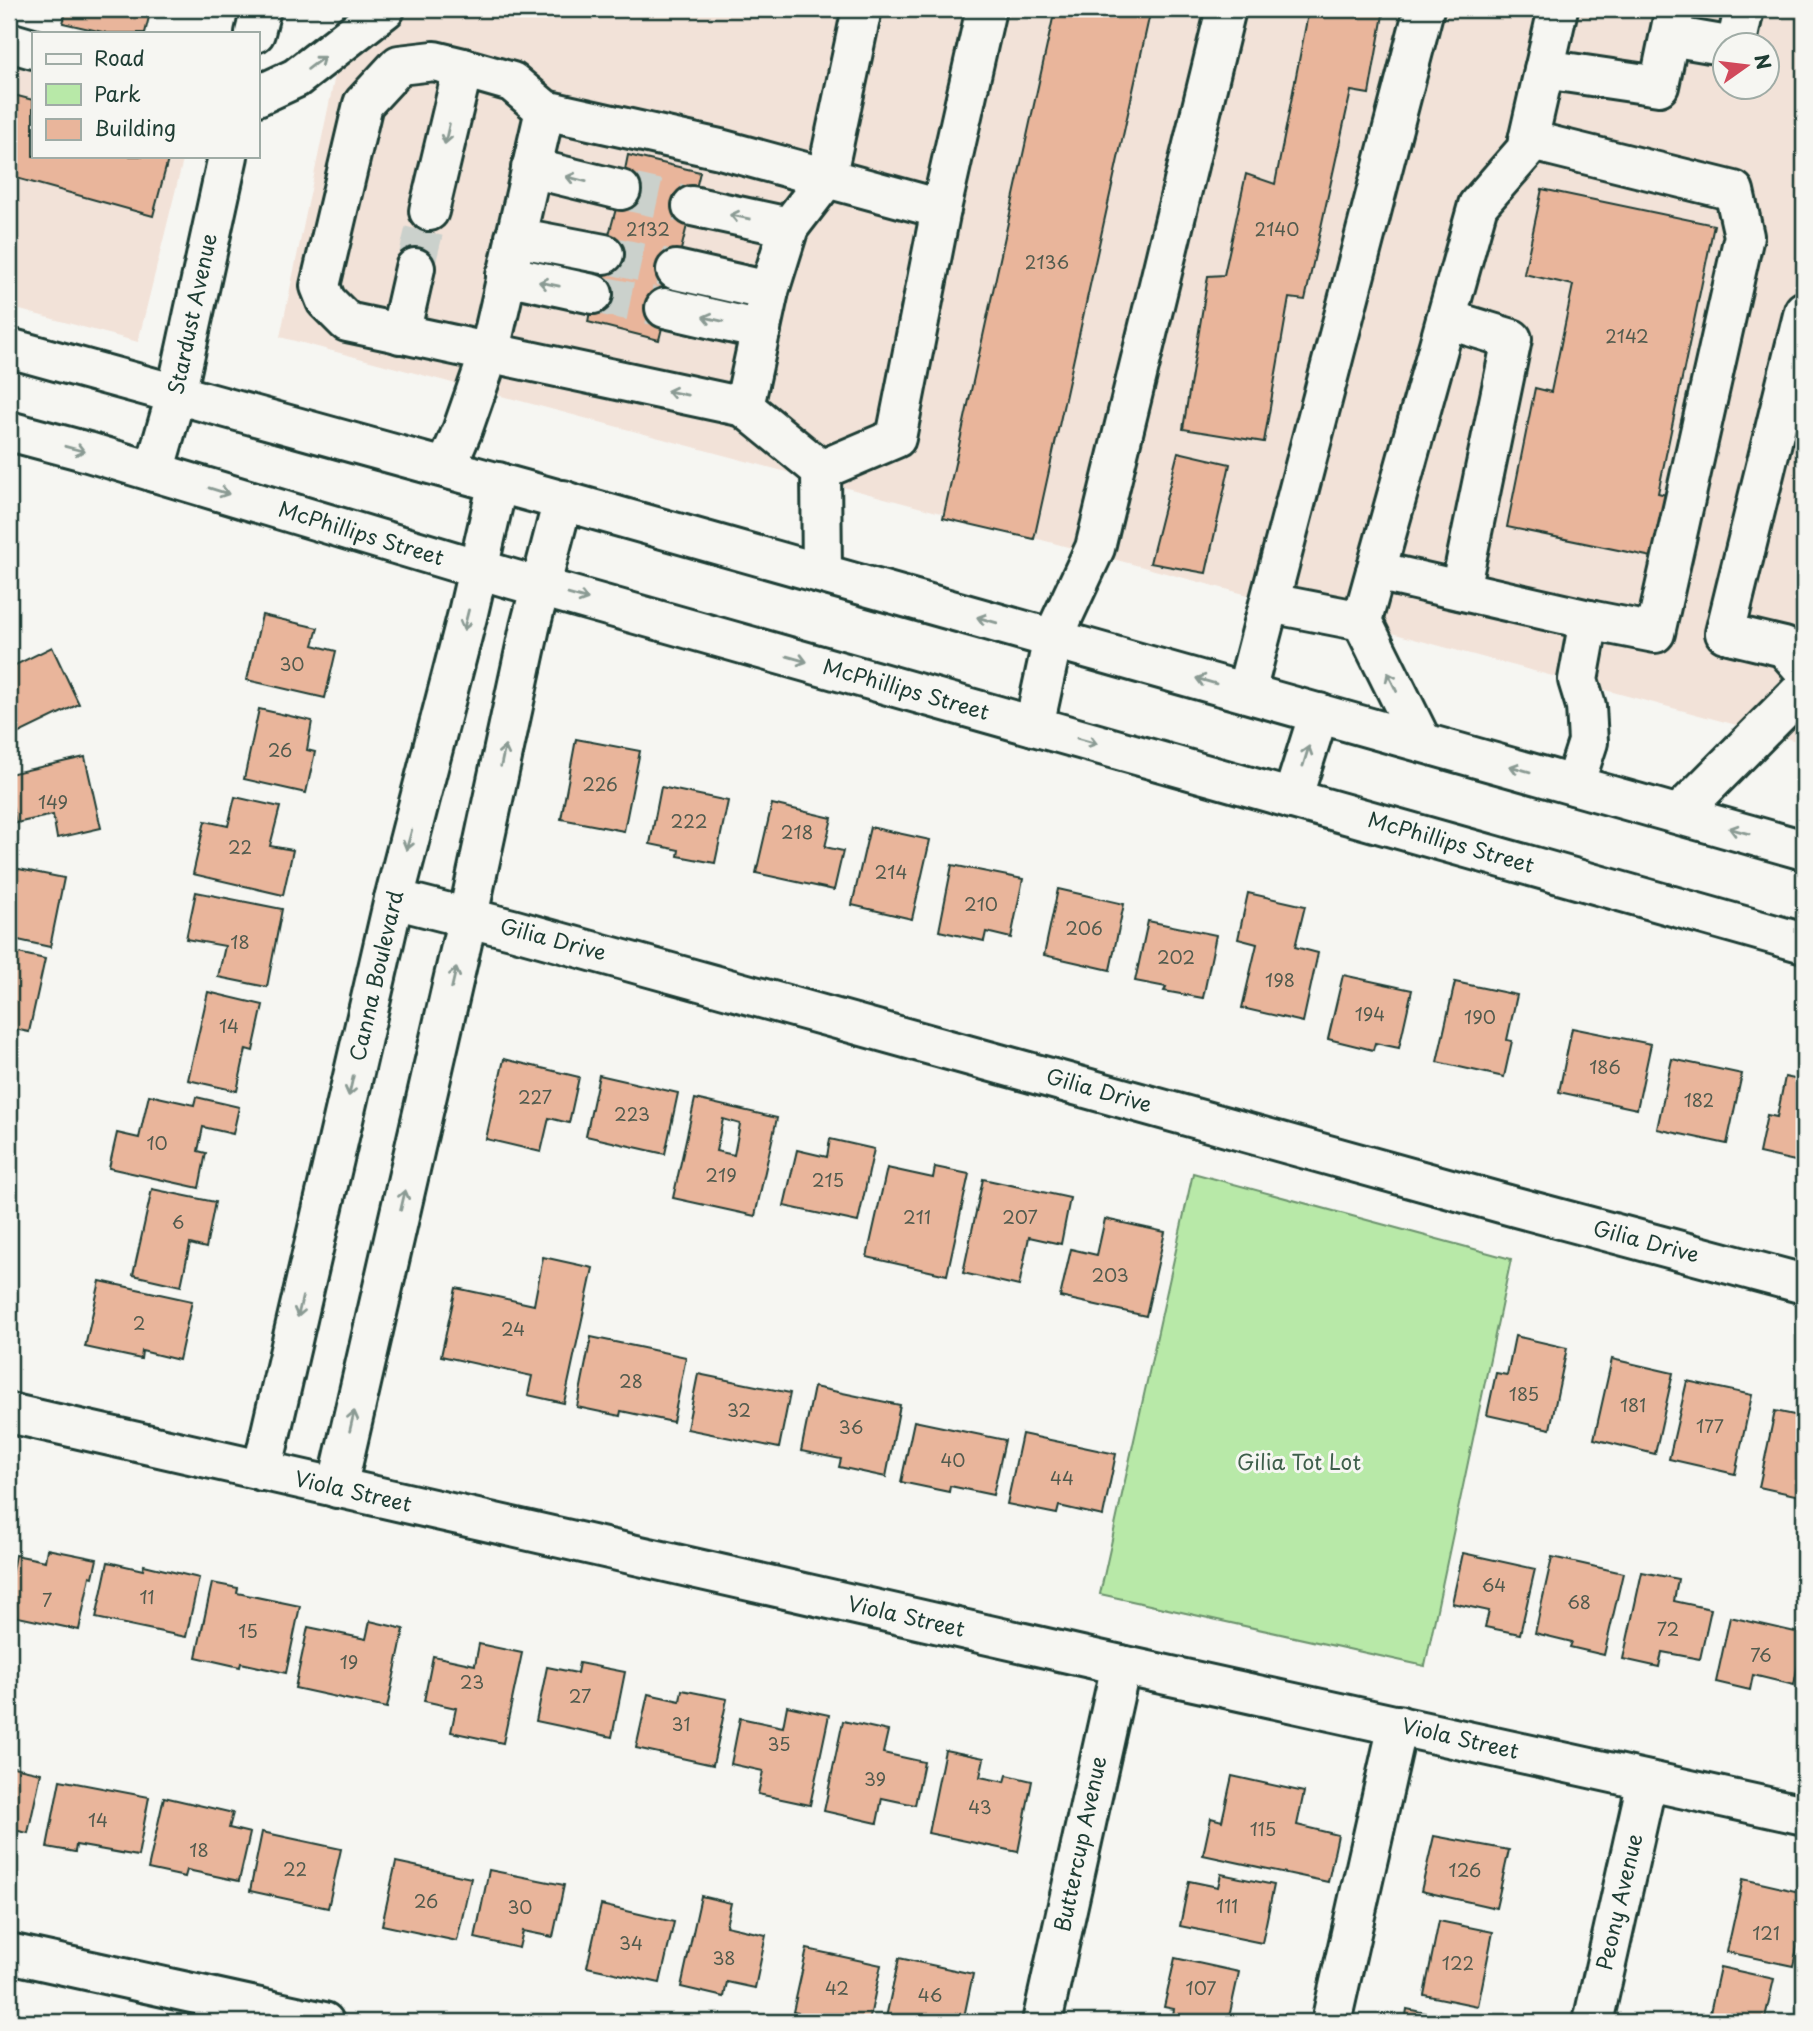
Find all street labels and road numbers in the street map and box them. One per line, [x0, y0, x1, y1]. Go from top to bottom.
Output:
street label: Stardust Avenue [158, 230, 224, 397]
street label: McPhillips Street [275, 492, 448, 572]
street label: McPhillips Street [820, 649, 993, 727]
street label: McPhillips Street [1365, 802, 1538, 880]
street label: Canna Boulevard [340, 887, 410, 1064]
street label: Gilia Drive [497, 909, 610, 968]
street label: Gilia Drive [1043, 1059, 1156, 1119]
street label: Gilia Drive [1590, 1211, 1703, 1270]
street label: Viola Street [292, 1461, 415, 1519]
street label: Viola Street [845, 1586, 968, 1644]
street label: Viola Street [1399, 1708, 1522, 1766]
street label: Buttercup Avenue [1045, 1753, 1113, 1934]
street label: Peony Avenue [1587, 1830, 1649, 1973]

